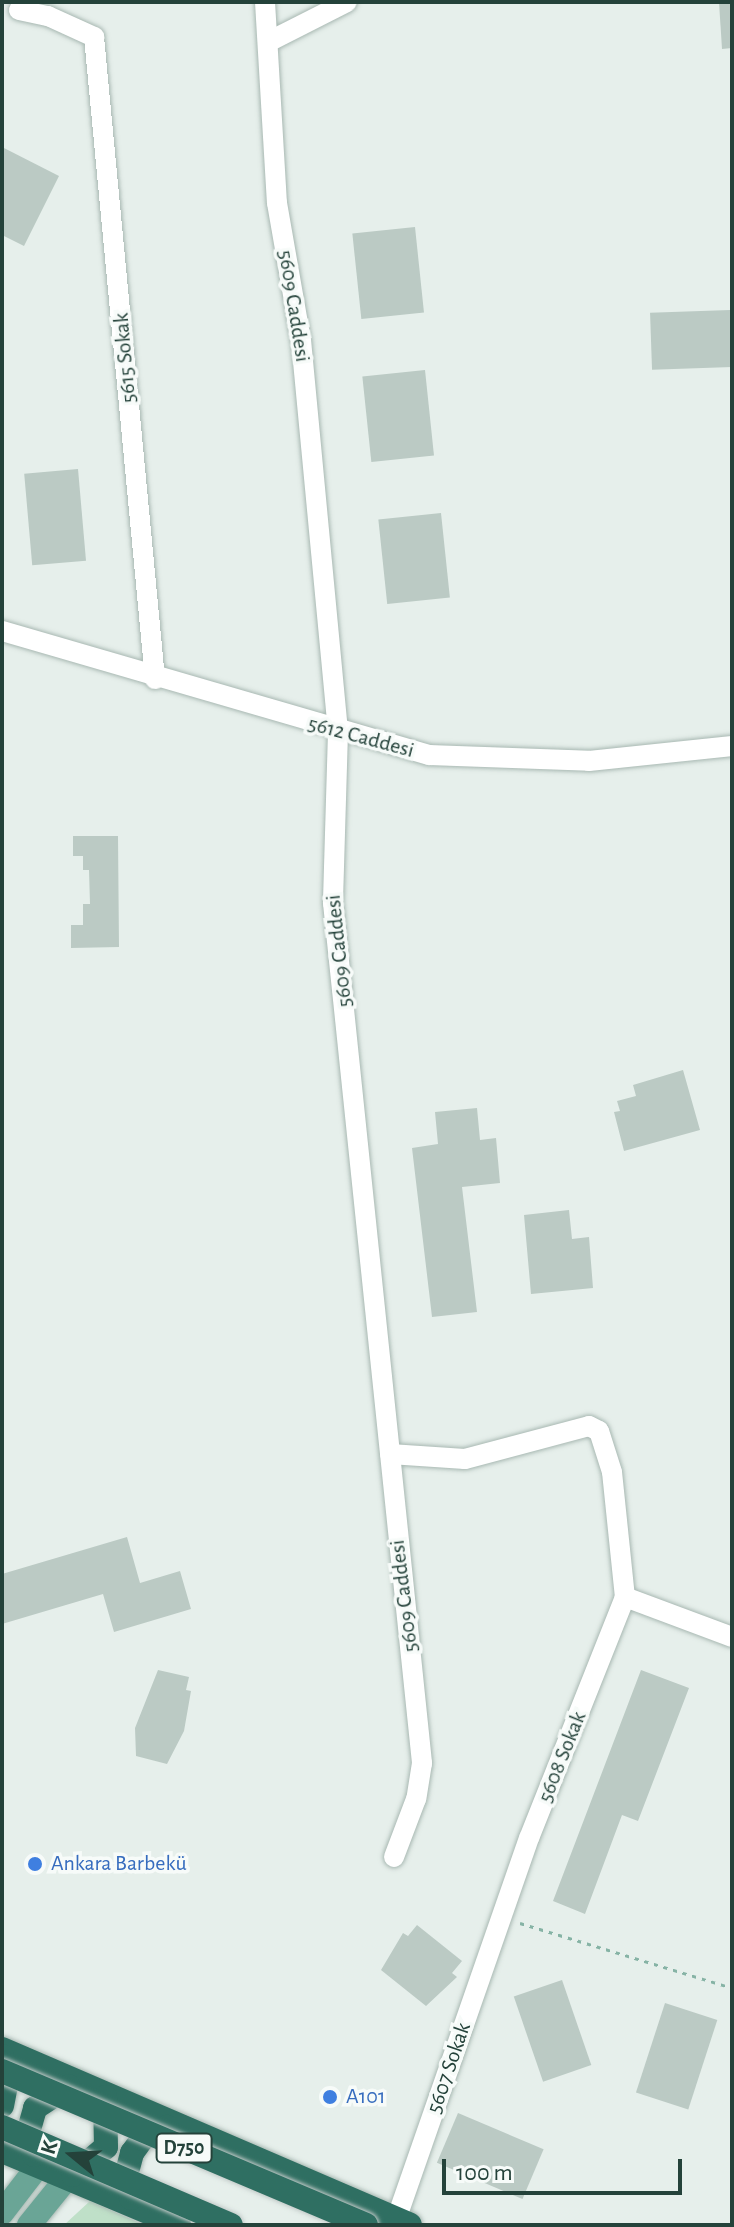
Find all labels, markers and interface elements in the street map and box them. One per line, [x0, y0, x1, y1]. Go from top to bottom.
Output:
street label: 5609 Caddesi [272, 248, 316, 364]
street label: 5615 Sokak [108, 312, 142, 404]
street label: 5612 Caddesi [305, 710, 417, 764]
street label: 5609 Caddesi [320, 893, 358, 1009]
street label: 5609 Caddesi [384, 1538, 424, 1654]
street label: 5608 Sokak [532, 1708, 592, 1806]
place label: Ankara Barbekü [51, 1851, 187, 1877]
marker: Ankara Barbekü [26, 1855, 44, 1873]
street label: 5607 Sokak [421, 2019, 477, 2117]
place label: A101 [346, 2084, 385, 2110]
marker: A101 [321, 2088, 339, 2106]
north arrow [32, 2115, 112, 2195]
road number: D750 [154, 2132, 214, 2164]
text: K [37, 2138, 62, 2157]
scale bar [446, 2143, 686, 2193]
text: 100 m [456, 2161, 513, 2185]

